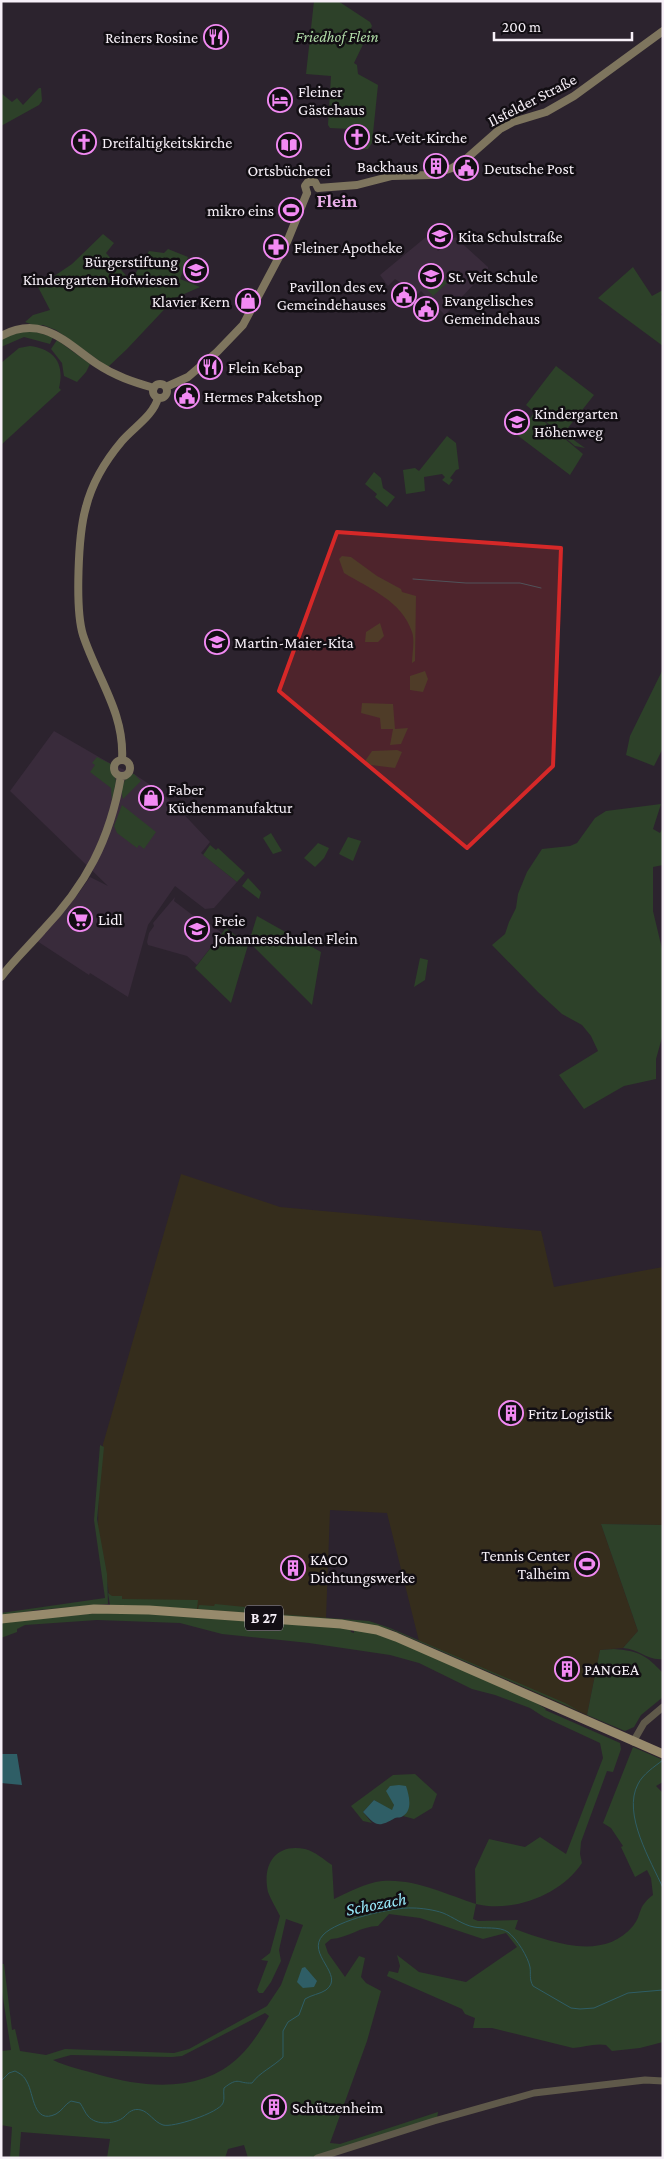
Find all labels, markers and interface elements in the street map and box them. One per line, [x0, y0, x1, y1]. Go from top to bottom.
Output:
scale bar [494, 10, 632, 42]
text: 200 m [502, 19, 541, 35]
restaurant icon: Reiners Rosine [203, 24, 229, 50]
park label: Friedhof Flein [295, 28, 379, 46]
place label: Reiners Rosine [105, 29, 198, 46]
street label: Ilsfelder Straße [485, 70, 579, 130]
place label: Fleiner Gästehaus [298, 83, 365, 118]
hotel icon: Fleiner Gästehaus [267, 87, 293, 113]
church icon: St.-Veit-Kirche [344, 124, 370, 150]
church icon: Dreifaltigkeitskirche [71, 129, 97, 155]
place label: St.-Veit-Kirche [374, 129, 467, 146]
library icon: Ortsbücherei [276, 132, 302, 158]
place label: Dreifaltigkeitskirche [102, 134, 232, 152]
building icon: Backhaus [423, 153, 449, 179]
public building icon: Deutsche Post [453, 155, 479, 181]
place label: Backhaus [357, 158, 418, 175]
place label: Deutsche Post [484, 160, 575, 177]
place label: Ortsbücherei [247, 162, 331, 179]
district label: Flein [317, 190, 357, 211]
sports icon: mikro eins [278, 197, 304, 223]
place label: mikro eins [207, 202, 274, 219]
school or university icon: Kita Schulstraße [427, 223, 453, 249]
place label: Kita Schulstraße [458, 228, 563, 245]
pharmacy icon: Fleiner Apotheke [263, 234, 289, 260]
place label: Fleiner Apotheke [294, 239, 403, 257]
place label: Bürgerstiftung Kindergarten Hofwiesen [23, 253, 178, 289]
school or university icon: Bürgerstiftung Kindergarten Hofwiesen [183, 257, 209, 283]
school or university icon: St. Veit Schule [418, 263, 444, 289]
place label: St. Veit Schule [448, 268, 538, 285]
place label: Pavillon des ev. Gemeindehauses [277, 278, 386, 313]
public building icon: Pavillon des ev. Gemeindehauses [391, 282, 417, 308]
shop icon: Klavier Kern [235, 288, 261, 314]
place label: Evangelisches Gemeindehaus [444, 292, 540, 327]
place label: Klavier Kern [152, 293, 230, 310]
public building icon: Evangelisches Gemeindehaus [413, 296, 439, 322]
restaurant icon: Flein Kebap [197, 354, 223, 380]
place label: Flein Kebap [228, 359, 303, 377]
public building icon: Hermes Paketshop [174, 383, 200, 409]
place label: Hermes Paketshop [204, 388, 323, 406]
place label: Kindergarten Höhenweg [534, 405, 619, 441]
school or university icon: Kindergarten Höhenweg [504, 409, 530, 435]
school or university icon: Martin-Maier-Kita [204, 629, 230, 655]
place label: Martin-Maier-Kita [234, 634, 354, 651]
place label: Faber Küchenmanufaktur [168, 781, 293, 816]
shop icon: Faber Küchenmanufaktur [138, 785, 164, 811]
supermarket icon: Lidl [67, 906, 93, 932]
place label: Lidl [98, 911, 123, 928]
place label: Freie Johannesschulen Flein [212, 912, 358, 948]
school or university icon: Freie Johannesschulen Flein [184, 916, 210, 942]
building icon: Fritz Logistik [498, 1400, 524, 1426]
place label: Fritz Logistik [528, 1405, 612, 1423]
place label: Tennis Center Talheim [481, 1547, 570, 1582]
place label: KACO Dichtungswerke [310, 1551, 415, 1587]
sports icon: Tennis Center Talheim [574, 1551, 600, 1577]
building icon: KACO Dichtungswerke [280, 1555, 306, 1581]
road number: B 27 [245, 1606, 283, 1630]
building icon: PANGEA [554, 1656, 580, 1682]
place label: PANGEA [584, 1661, 640, 1678]
water label: Schozach [344, 1888, 408, 1920]
building icon: Schützenheim [261, 2094, 287, 2120]
place label: Schützenheim [292, 2099, 384, 2116]

